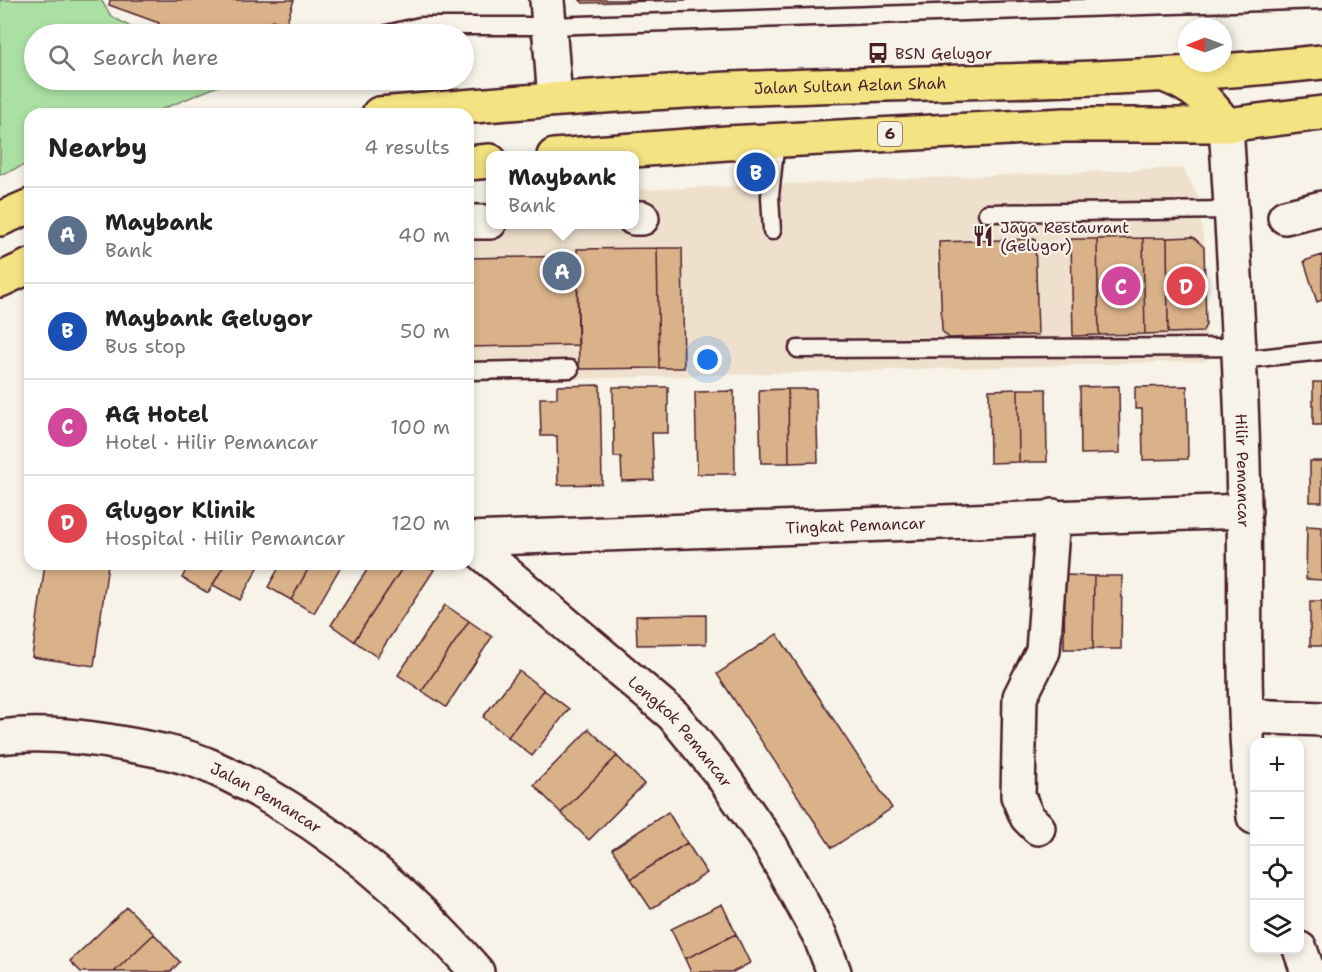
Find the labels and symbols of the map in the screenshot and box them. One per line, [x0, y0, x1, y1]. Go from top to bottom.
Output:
north arrow [1178, 18, 1232, 72]
bus stop icon: BSN Gelugor [866, 41, 890, 65]
place label: BSN Gelugor [895, 43, 992, 64]
street label: Jalan Sultan Azlan Shah [753, 72, 947, 99]
road number: 6 [878, 122, 902, 146]
pin: B [736, 150, 776, 195]
place label: Jaya Restaurant (Gelugor) [1000, 217, 1129, 256]
restaurant icon: Jaya Restaurant (Gelugor) [971, 224, 995, 248]
pin: A [542, 248, 582, 294]
pin: C [1102, 264, 1140, 308]
pin: D [1166, 264, 1206, 308]
your location [693, 345, 722, 374]
street label: Hilir Pemancar [1231, 413, 1255, 528]
street label: Tingkat Pemancar [785, 512, 926, 538]
street label: Lengkok Pemancar [624, 671, 737, 791]
street label: Jalan Pemancar [207, 757, 326, 838]

